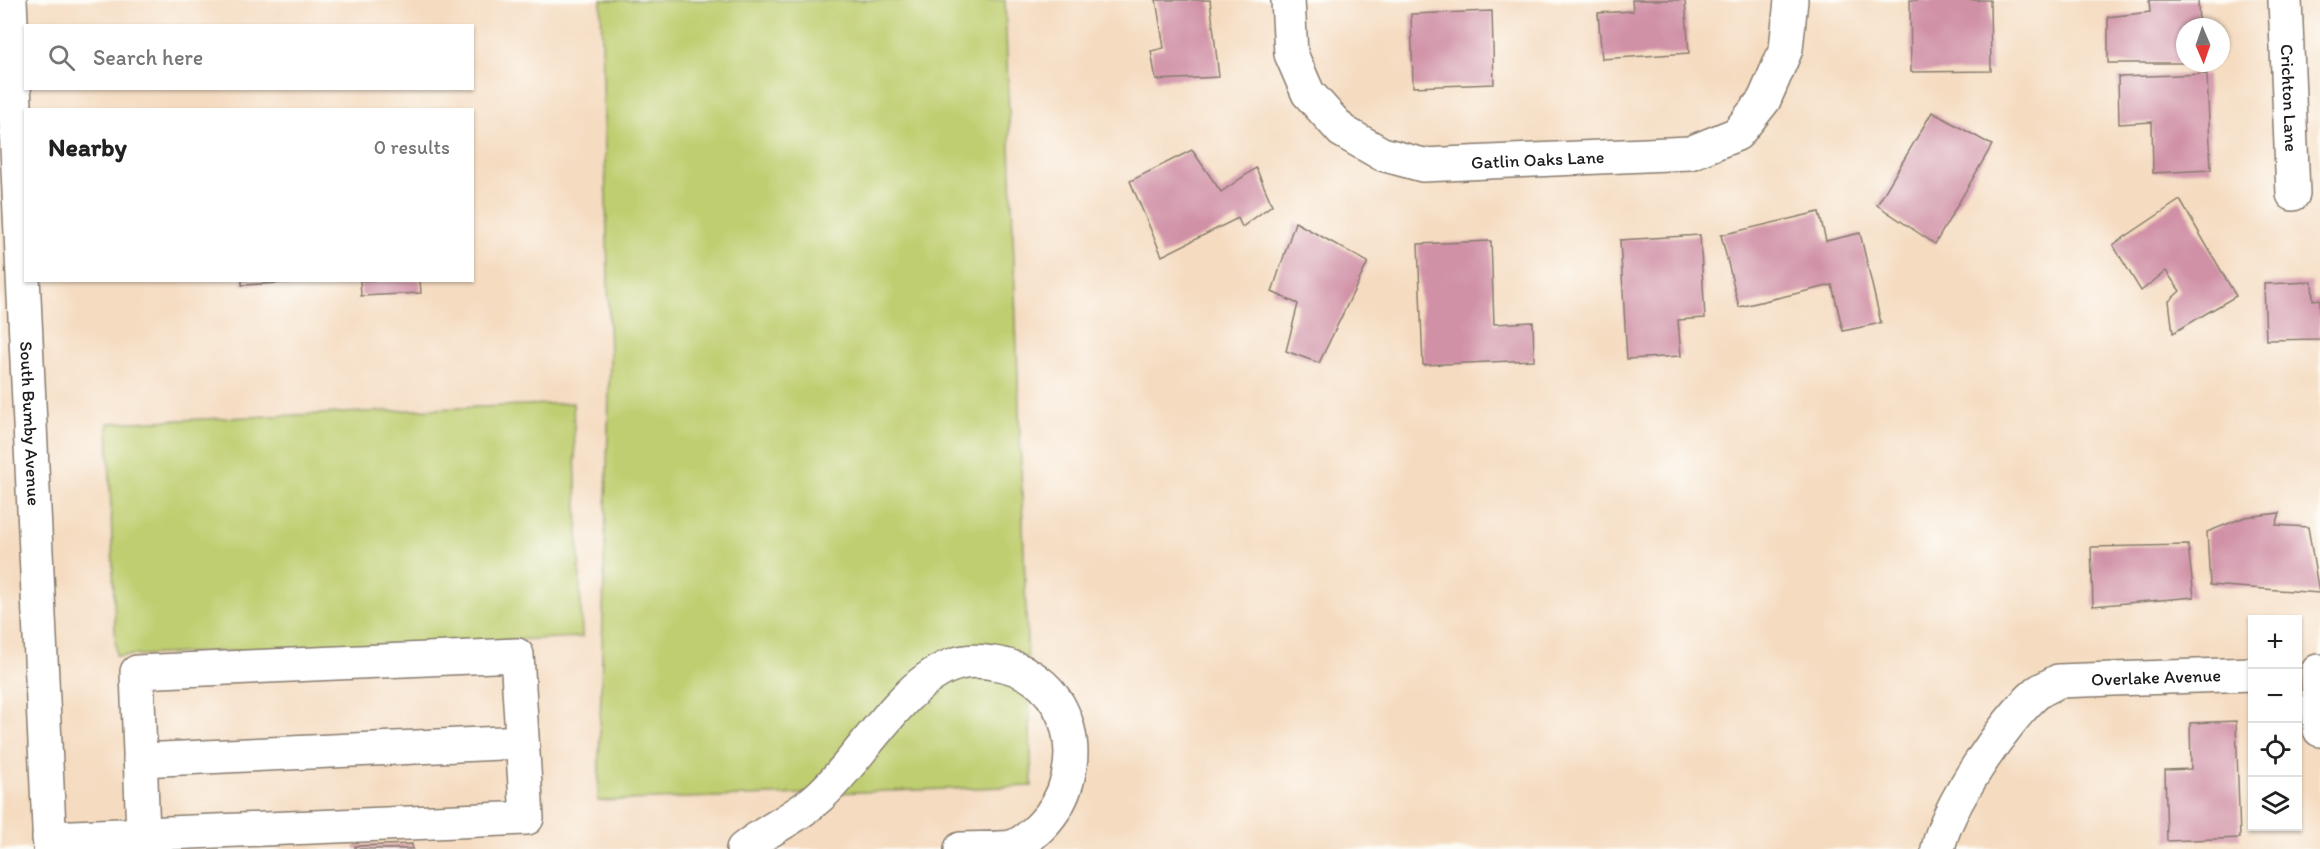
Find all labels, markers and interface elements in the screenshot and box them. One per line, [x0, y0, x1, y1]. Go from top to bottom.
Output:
north arrow [2176, 18, 2230, 72]
search box [24, 24, 474, 90]
icon: search [45, 41, 78, 74]
text: Search here [93, 44, 203, 71]
street label: Crichton Lane [2276, 44, 2302, 152]
text: Nearby [48, 131, 127, 163]
text: 0 results [374, 135, 450, 159]
street label: Gatlin Oaks Lane [1470, 146, 1605, 174]
street label: South Bumby Avenue [15, 341, 45, 506]
map controls [2248, 615, 2302, 831]
button: + [2248, 615, 2302, 669]
street label: Overlake Avenue [2091, 664, 2221, 691]
button: − [2248, 669, 2302, 723]
button: locate [2248, 723, 2302, 777]
button: layers [2248, 777, 2302, 831]

